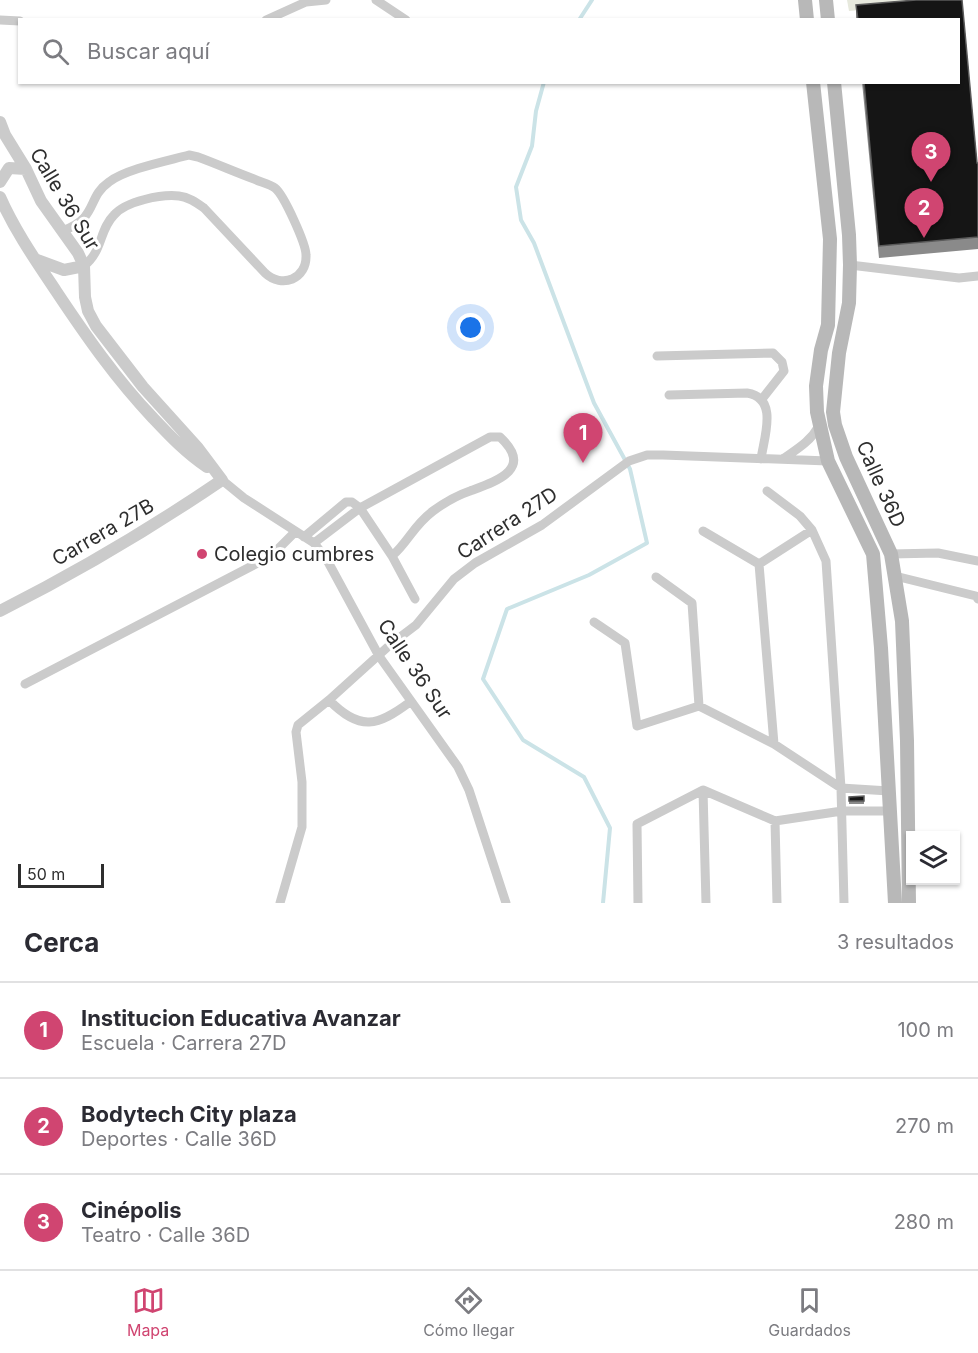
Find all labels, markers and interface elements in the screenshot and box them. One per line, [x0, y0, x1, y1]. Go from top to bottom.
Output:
search box [18, 18, 960, 84]
icon: search [39, 35, 72, 68]
text: Buscar aquí [87, 38, 210, 64]
pin: 3 [912, 132, 950, 182]
street label: Calle 36 Sur [25, 143, 105, 255]
pin: 2 [904, 188, 944, 238]
your location [456, 313, 485, 342]
pin: 1 [564, 414, 602, 463]
street label: Calle 36D [851, 437, 911, 531]
street label: Carrera 27D [452, 482, 562, 564]
street label: Carrera 27B [48, 493, 158, 571]
place label: Colegio cumbres [214, 542, 374, 566]
marker: Colegio cumbres [195, 547, 209, 561]
street label: Calle 36 Sur [373, 614, 457, 724]
map controls [906, 831, 960, 885]
button: layers [906, 831, 960, 885]
scale bar [18, 861, 104, 888]
text: 50 m [27, 864, 65, 884]
text: Cerca [24, 927, 99, 958]
text: 3 resultados [837, 930, 954, 954]
text: Institucion Educativa Avanzar [81, 1005, 401, 1031]
text: 1 [39, 1018, 48, 1042]
text: 100 m [897, 1018, 954, 1042]
text: Escuela · Carrera 27D [81, 1031, 286, 1055]
text: Bodytech City plaza [81, 1101, 297, 1127]
text: 2 [37, 1114, 50, 1138]
text: 270 m [895, 1114, 954, 1138]
text: Deportes · Calle 36D [81, 1127, 277, 1151]
text: Cinépolis [81, 1197, 182, 1223]
text: 3 [37, 1210, 50, 1234]
text: 280 m [894, 1210, 954, 1234]
text: Teatro · Calle 36D [81, 1223, 250, 1247]
tab: Mapa [127, 1284, 169, 1340]
tab: Cómo llegar [423, 1284, 514, 1340]
tab: Guardados [768, 1284, 851, 1340]

